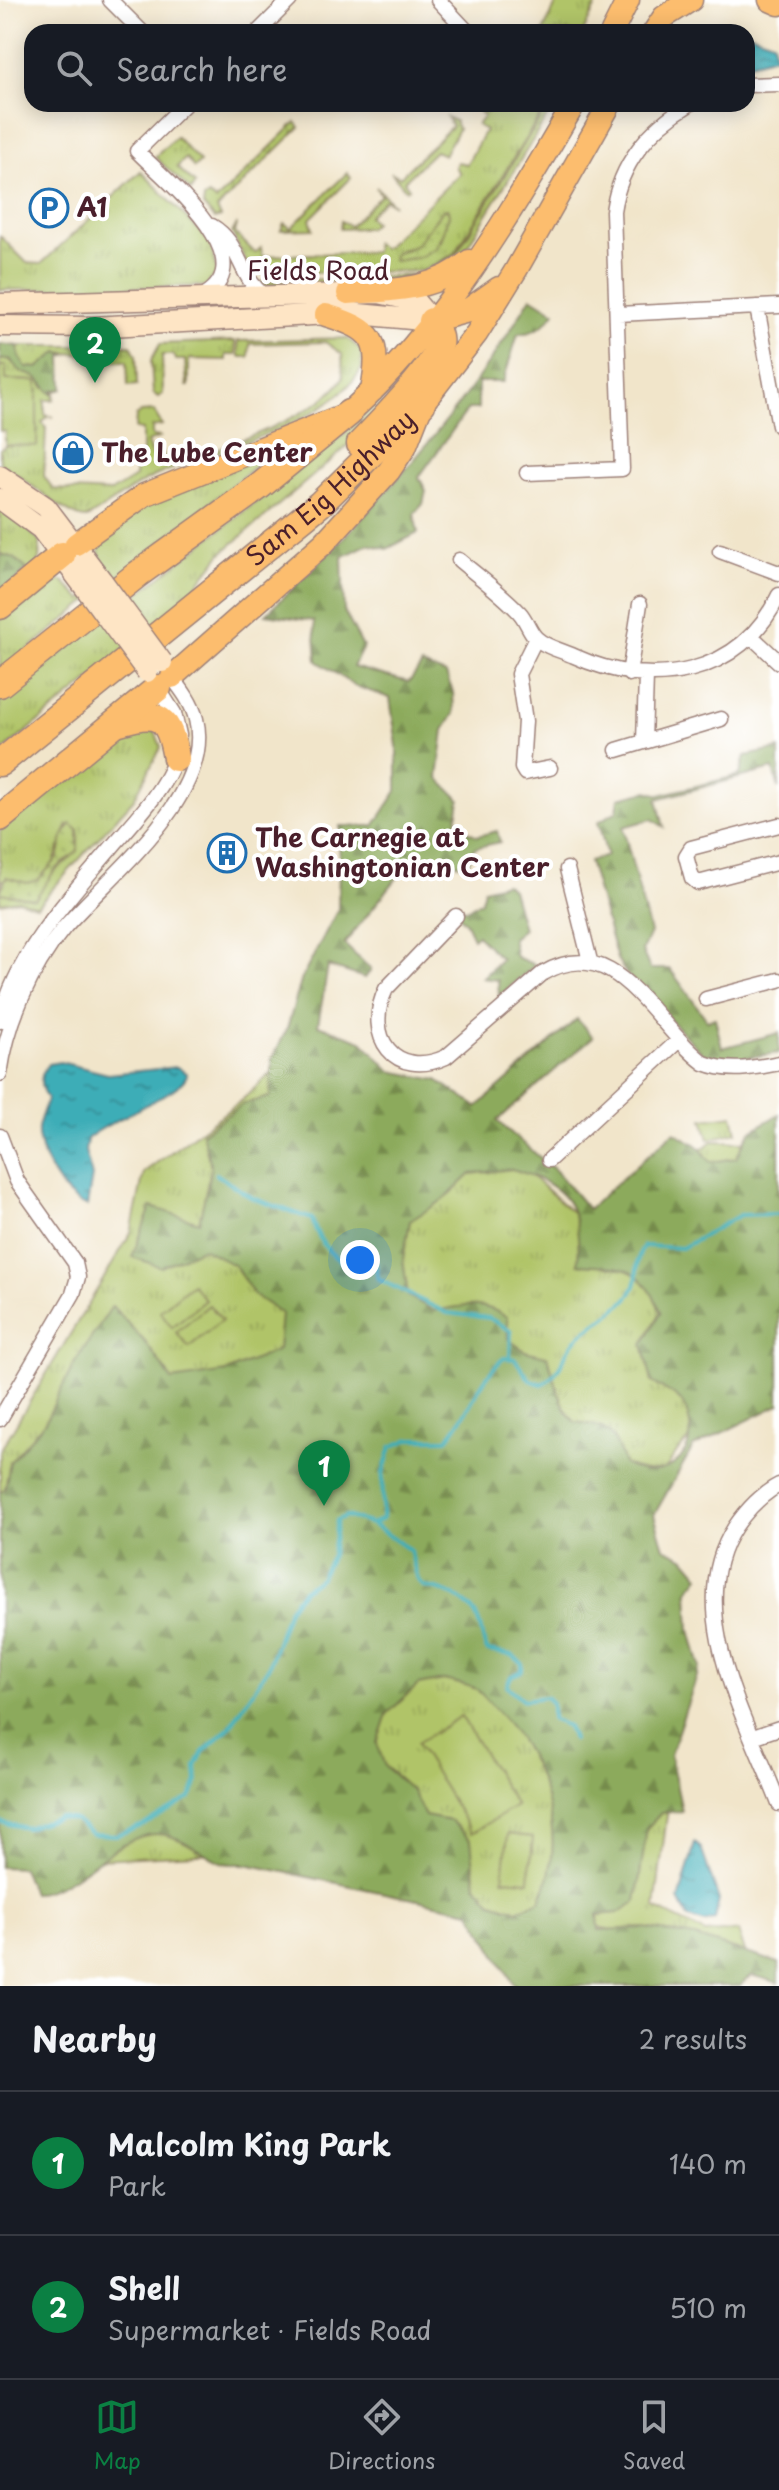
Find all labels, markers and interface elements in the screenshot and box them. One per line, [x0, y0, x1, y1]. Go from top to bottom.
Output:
search box [24, 24, 755, 112]
icon: search [52, 46, 96, 90]
text: Search here [116, 46, 288, 91]
parking icon: A1 [28, 187, 70, 229]
place label: A1 [77, 187, 107, 226]
street label: Fields Road [247, 250, 389, 289]
pin: 2 [69, 317, 121, 383]
street label: Sam Eig Highway [237, 400, 423, 575]
shop icon: The Lube Center [52, 432, 94, 474]
place label: The Lube Center [101, 432, 313, 471]
place label: The Carnegie at Washingtonian Center [255, 817, 550, 886]
building icon: The Carnegie at Washingtonian Center [206, 832, 248, 874]
your location [340, 1240, 380, 1280]
pin: 1 [298, 1440, 350, 1506]
text: Nearby [32, 2012, 157, 2064]
text: 2 results [639, 2019, 747, 2058]
text: Malcolm King Park [108, 2121, 391, 2166]
text: 1 [52, 2144, 64, 2183]
text: 140 m [669, 2144, 747, 2183]
text: Park [108, 2166, 166, 2205]
text: Shell [108, 2265, 180, 2310]
text: 2 [49, 2288, 67, 2327]
text: 510 m [669, 2288, 747, 2327]
text: Supermarket · Fields Road [108, 2310, 432, 2349]
tab: Map [94, 2395, 141, 2476]
tab: Directions [328, 2395, 435, 2476]
tab: Saved [623, 2395, 685, 2476]

